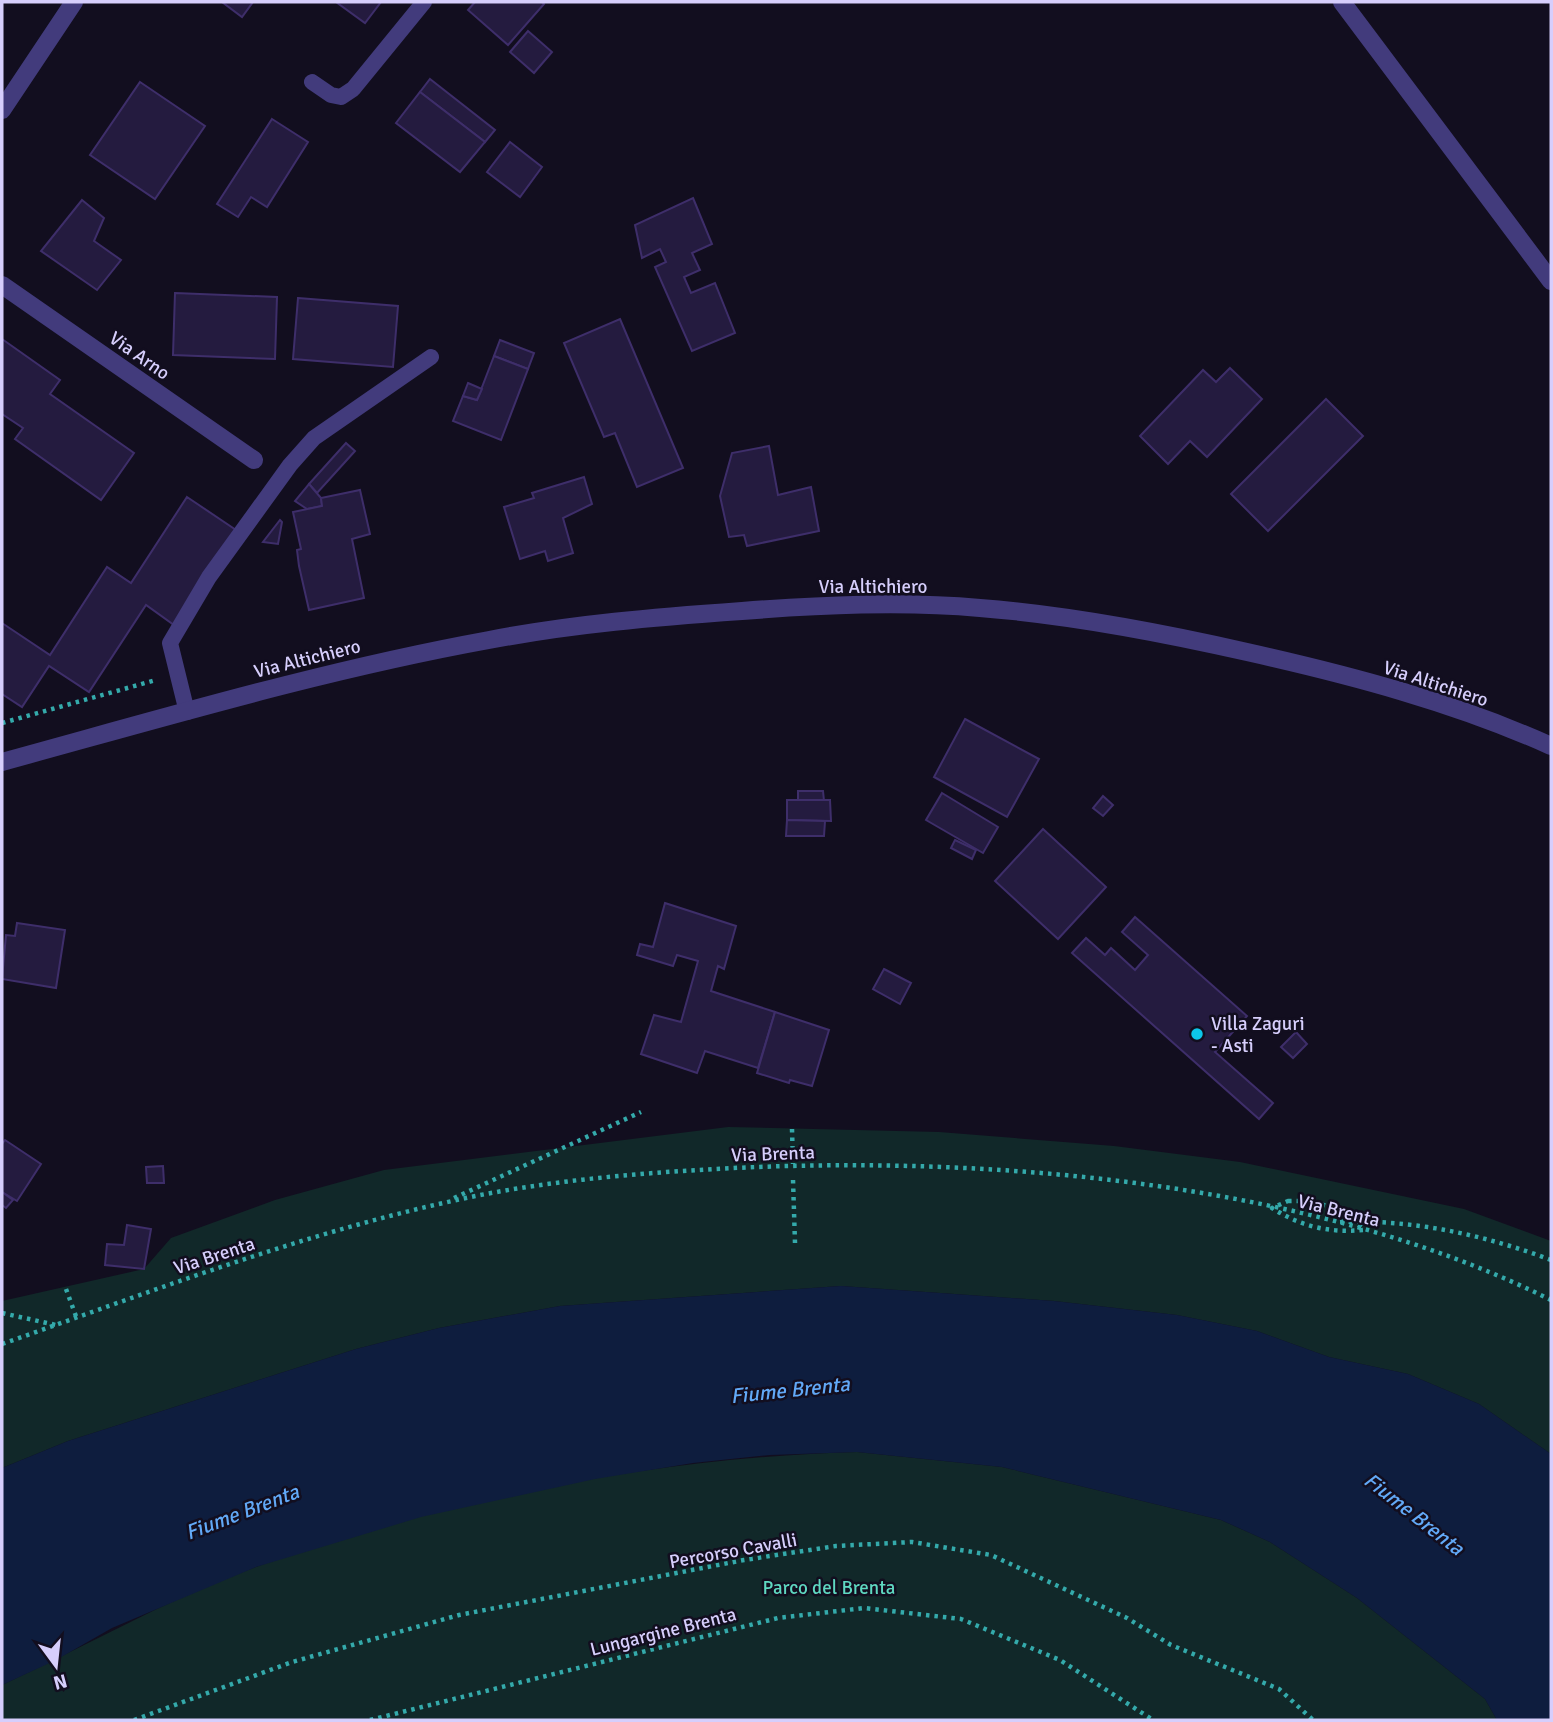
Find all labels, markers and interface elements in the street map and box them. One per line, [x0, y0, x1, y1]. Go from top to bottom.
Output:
street label: Via Arno [104, 326, 175, 385]
street label: Via Altichiero [819, 575, 928, 599]
street label: Via Altichiero [251, 634, 363, 684]
street label: Via Altichiero [1380, 656, 1491, 712]
place label: Villa Zaguri - Asti [1211, 1012, 1305, 1058]
marker: Villa Zaguri - Asti [1189, 1026, 1205, 1042]
street label: Via Brenta [731, 1141, 815, 1167]
street label: Via Brenta [1295, 1189, 1382, 1233]
street label: Via Brenta [171, 1232, 258, 1280]
water label: Fiume Brenta [729, 1371, 852, 1409]
water label: Fiume Brenta [1359, 1467, 1470, 1562]
water label: Fiume Brenta [181, 1478, 304, 1546]
street label: Percorso Cavalli [667, 1528, 799, 1574]
park label: Parco del Brenta [763, 1576, 895, 1600]
street label: Lungargine Brenta [588, 1602, 739, 1662]
north arrow [21, 1631, 91, 1701]
text: N [51, 1668, 70, 1695]

